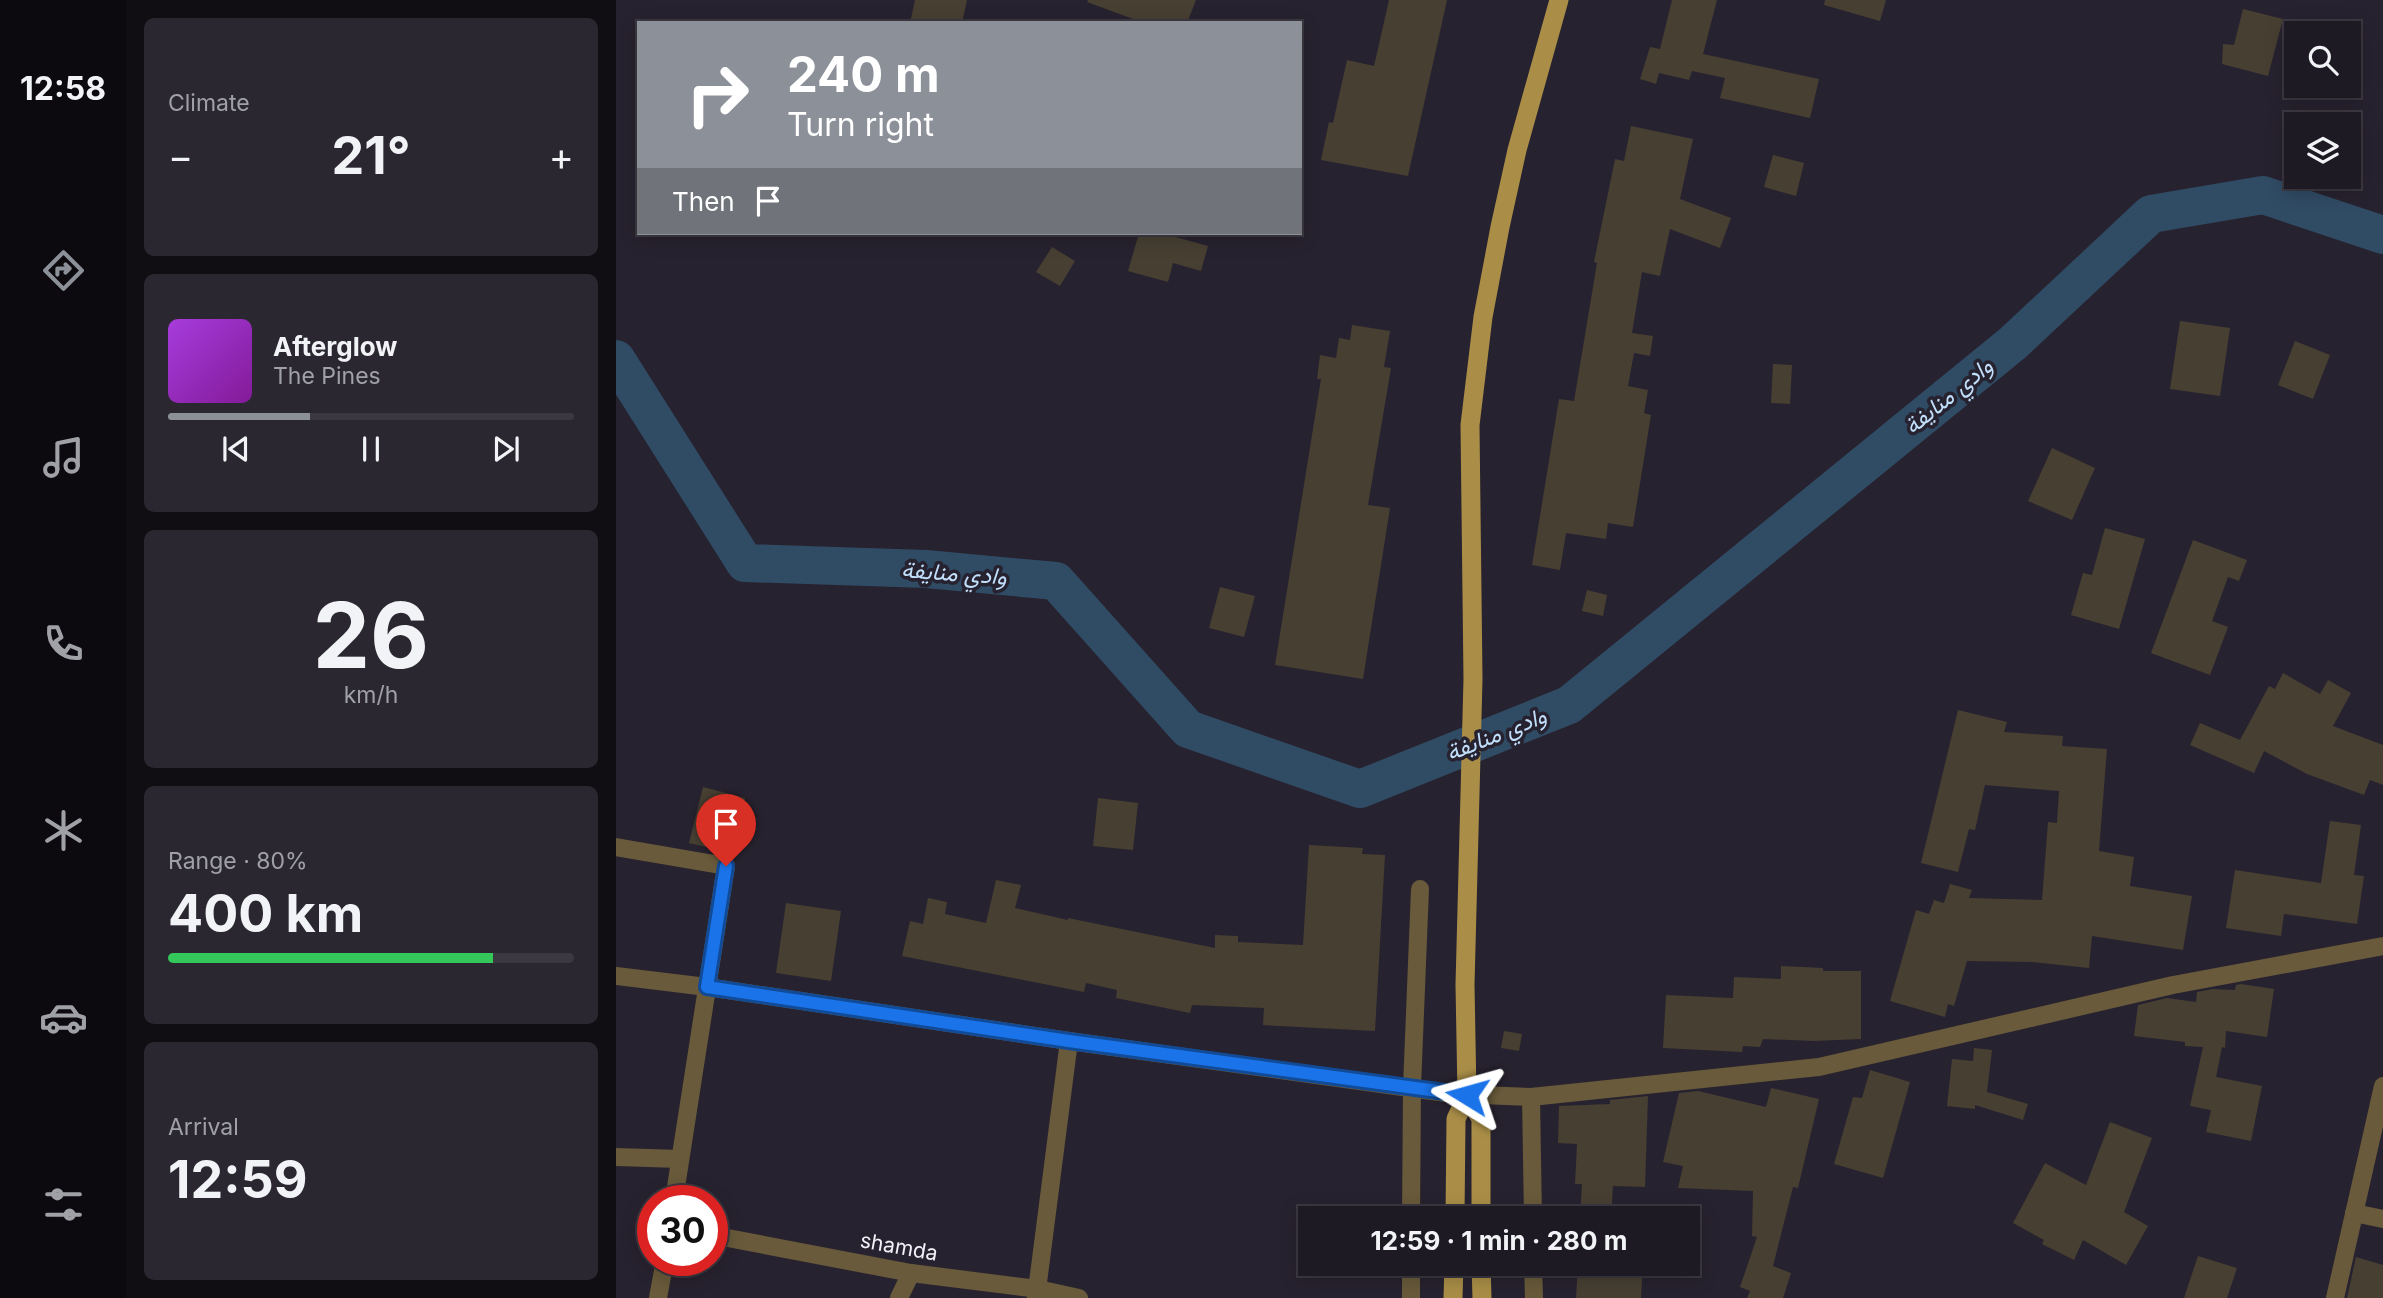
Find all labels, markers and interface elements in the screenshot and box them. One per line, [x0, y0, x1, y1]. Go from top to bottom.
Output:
map controls [2284, 21, 2361, 189]
button: search [2284, 21, 2361, 98]
text: 240 m [787, 45, 940, 104]
icon: right [672, 49, 763, 140]
text: 12:58 [20, 69, 106, 108]
text: Climate [168, 89, 250, 117]
text: Turn right [787, 105, 934, 144]
button: layers [2284, 112, 2361, 189]
text: 21° [331, 124, 411, 187]
text: − [168, 133, 193, 179]
text: + [549, 133, 574, 179]
icon: arrive [749, 182, 787, 220]
text: Then [672, 186, 735, 217]
icon: directions [39, 246, 88, 295]
text: Afterglow [273, 331, 397, 362]
water label: وادي منايفة [1898, 352, 2001, 444]
text: The Pines [273, 362, 381, 390]
icon: previous [217, 430, 255, 468]
icon: pause [352, 430, 390, 468]
icon: next [487, 430, 525, 468]
icon: music [39, 433, 88, 482]
water label: وادي منايفة [900, 555, 1008, 596]
text: 26 [313, 580, 429, 690]
icon: phone [39, 619, 88, 668]
text: km/h [344, 681, 398, 709]
water label: وادي منايفة [1442, 701, 1552, 771]
pin [696, 794, 756, 866]
icon: arrive [707, 805, 745, 843]
icon: climate [39, 806, 88, 855]
text: Range · 80% [168, 847, 308, 875]
text: 400 km [168, 882, 363, 945]
icon: car [39, 993, 88, 1042]
position arrow [1430, 1058, 1504, 1132]
text: Arrival [168, 1113, 239, 1141]
text: 12:59 [168, 1148, 308, 1211]
icon: filters [39, 1180, 88, 1229]
speed limit sign: 30 [637, 1185, 728, 1276]
text: 12:59 · 1 min · 280 m [1371, 1225, 1627, 1256]
street label: shamda [858, 1227, 940, 1266]

